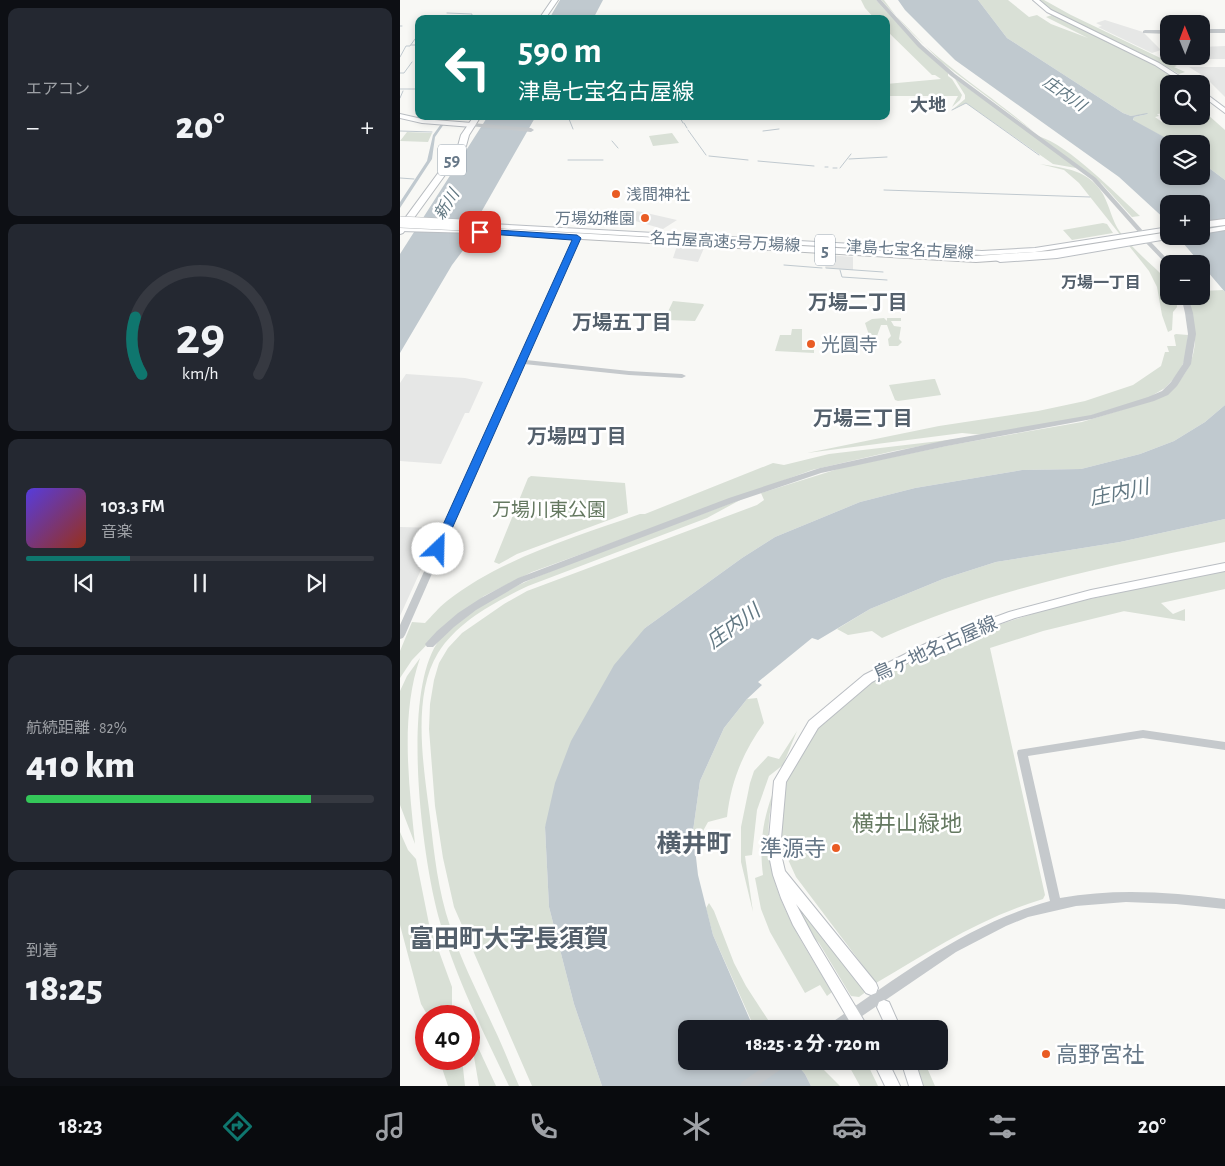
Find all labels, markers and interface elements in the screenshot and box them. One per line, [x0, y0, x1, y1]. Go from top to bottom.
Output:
north arrow [1160, 15, 1210, 65]
map controls [1160, 15, 1210, 305]
text: 590 m [518, 34, 602, 69]
icon: left [435, 35, 500, 100]
water label: 庄内川 [1040, 73, 1091, 115]
button: search [1160, 75, 1210, 125]
text: エアコン [26, 81, 90, 97]
text: 津島七宝名古屋線 [518, 81, 694, 103]
district label: 大地 [910, 96, 946, 115]
text: 20° [176, 108, 224, 146]
text: − [26, 114, 39, 142]
text: + [361, 114, 374, 142]
button: layers [1160, 135, 1210, 185]
road number: 59 [438, 144, 466, 176]
water label: 新川 [431, 185, 463, 222]
place label: 浅間神社 [626, 186, 690, 203]
marker: 浅間神社 [610, 188, 622, 200]
button: + [1160, 195, 1210, 245]
place label: 万場幼稚園 [555, 210, 635, 227]
pin [459, 211, 501, 253]
marker: 万場幼稚園 [639, 212, 651, 224]
icon: arrive [466, 218, 494, 246]
street label: 名古屋高速5号万場線 [649, 229, 801, 254]
road number: 5 [815, 234, 835, 266]
street label: 津島七宝名古屋線 [846, 238, 974, 261]
button: − [1160, 255, 1210, 305]
district label: 万場一丁目 [1061, 274, 1141, 291]
district label: 万場二丁目 [808, 292, 908, 313]
text: 29 [175, 311, 225, 363]
district label: 万場五丁目 [572, 312, 672, 333]
place label: 光圓寺 [821, 335, 878, 355]
marker: 光圓寺 [805, 338, 817, 350]
text: km/h [182, 365, 218, 383]
district label: 万場三丁目 [813, 408, 913, 429]
district label: 万場四丁目 [527, 426, 627, 447]
water label: 庄内川 [1088, 476, 1153, 509]
text: 103.3 FM [101, 497, 165, 516]
park label: 万場川東公園 [492, 500, 606, 520]
position arrow [411, 522, 463, 574]
text: 音楽 [101, 524, 133, 540]
icon: previous [70, 569, 98, 597]
icon: pause [186, 569, 214, 597]
icon: next [302, 569, 330, 597]
water label: 庄内川 [703, 599, 765, 653]
street label: 鳥ヶ地名古屋線 [870, 612, 1000, 685]
text: 航続距離 · 82% [26, 720, 127, 736]
text: 410 km [26, 747, 135, 785]
park label: 横井山緑地 [852, 812, 962, 835]
district label: 横井町 [656, 830, 732, 857]
place label: 準源寺 [760, 837, 826, 860]
marker: 準源寺 [830, 842, 842, 854]
district label: 富田町大字長須賀 [409, 925, 609, 952]
text: 到着 [26, 943, 58, 959]
text: 18:25 [26, 970, 103, 1008]
speed limit sign: 40 [415, 1005, 480, 1070]
text: 18:25 · 2 分 · 720 m [746, 1035, 880, 1054]
place label: 高野宮社 [1056, 1043, 1144, 1066]
marker: 高野宮社 [1040, 1048, 1052, 1060]
icon: directions [220, 1109, 255, 1144]
icon: music [373, 1109, 408, 1144]
icon: phone [526, 1109, 561, 1144]
icon: climate [679, 1109, 714, 1144]
icon: car [832, 1109, 867, 1144]
icon: filters [985, 1109, 1020, 1144]
text: 18:23 [59, 1115, 103, 1137]
text: 20° [1138, 1115, 1166, 1137]

